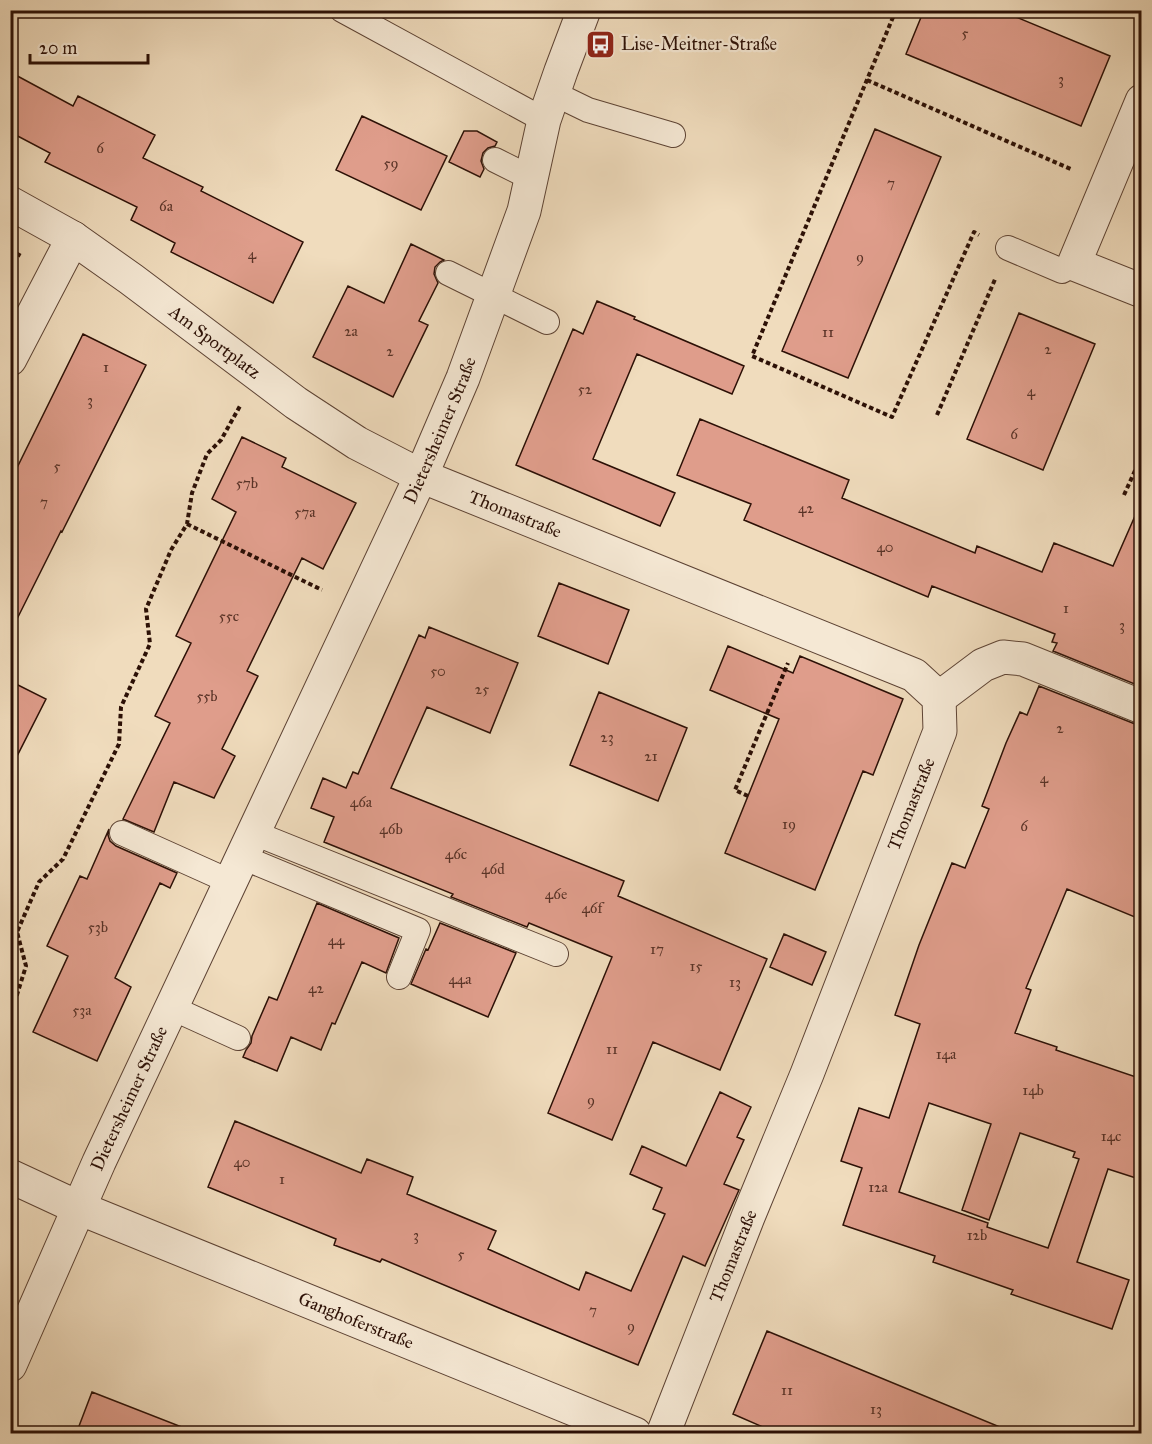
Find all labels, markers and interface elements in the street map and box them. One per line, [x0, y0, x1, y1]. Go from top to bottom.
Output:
house number: 5 [962, 24, 969, 42]
scale bar [30, 27, 148, 65]
bus stop icon: Lise-Meitner-Straße [584, 28, 616, 60]
place label: Lise-Meitner-Straße [621, 33, 777, 55]
text: 20 m [39, 37, 77, 59]
house number: 3 [1058, 70, 1064, 88]
house number: 6 [96, 139, 105, 157]
house number: 59 [383, 154, 399, 172]
house number: 7 [887, 174, 895, 192]
house number: 6a [159, 197, 174, 215]
house number: 4 [248, 245, 257, 263]
house number: 9 [856, 248, 864, 266]
street label: Am Sportplatz [164, 300, 265, 384]
house number: 2a [344, 322, 359, 340]
house number: 11 [822, 323, 834, 341]
house number: 2 [1044, 340, 1052, 358]
house number: 2 [386, 342, 394, 360]
street label: Dietersheimer Straße [399, 354, 481, 507]
house number: 1 [103, 358, 109, 376]
house number: 52 [578, 380, 593, 398]
house number: 4 [1027, 382, 1036, 400]
house number: 3 [87, 391, 93, 409]
house number: 6 [1010, 425, 1019, 443]
house number: 5 [54, 457, 61, 475]
house number: 57b [236, 474, 258, 492]
street label: Thomastraße [465, 485, 565, 543]
house number: 7 [40, 493, 48, 511]
house number: 42 [798, 499, 814, 517]
house number: 57a [294, 503, 316, 521]
house number: 40 [876, 538, 894, 556]
house number: 1 [1063, 599, 1069, 617]
house number: 55c [219, 607, 239, 625]
house number: 3 [1119, 616, 1125, 634]
house number: 50 [430, 662, 446, 680]
house number: 25 [475, 680, 489, 698]
house number: 55b [196, 687, 218, 705]
house number: 2 [1056, 719, 1064, 737]
house number: 23 [600, 728, 614, 746]
house number: 21 [644, 747, 658, 765]
street label: Thomastraße [882, 754, 940, 854]
house number: 4 [1040, 769, 1049, 787]
house number: 46a [350, 793, 373, 811]
house number: 19 [782, 815, 796, 833]
house number: 6 [1020, 817, 1029, 835]
house number: 46b [379, 820, 403, 838]
house number: 46c [445, 845, 467, 863]
house number: 46d [481, 860, 505, 878]
house number: 46e [545, 885, 567, 903]
house number: 46f [581, 899, 605, 917]
house number: 53b [88, 918, 108, 936]
house number: 44 [328, 931, 345, 949]
house number: 17 [650, 940, 664, 958]
house number: 15 [690, 957, 702, 975]
house number: 44a [448, 970, 472, 988]
house number: 13 [729, 973, 741, 991]
house number: 42 [308, 979, 324, 997]
house number: 53a [72, 1001, 92, 1019]
street label: Dietersheimer Straße [86, 1022, 172, 1174]
house number: 11 [606, 1040, 618, 1058]
house number: 14a [936, 1045, 957, 1063]
house number: 14b [1022, 1081, 1044, 1099]
house number: 9 [587, 1091, 595, 1109]
house number: 14c [1101, 1127, 1121, 1145]
house number: 40 [233, 1153, 251, 1171]
house number: 1 [279, 1170, 285, 1188]
house number: 12a [868, 1178, 888, 1196]
street label: Thomastraße [704, 1206, 762, 1306]
house number: 3 [413, 1226, 419, 1244]
house number: 12b [967, 1226, 987, 1244]
house number: 5 [458, 1245, 465, 1263]
street label: Ganghoferstraße [295, 1287, 417, 1354]
house number: 7 [589, 1301, 597, 1319]
house number: 9 [627, 1317, 635, 1335]
house number: 11 [781, 1381, 793, 1399]
house number: 13 [870, 1400, 882, 1418]

